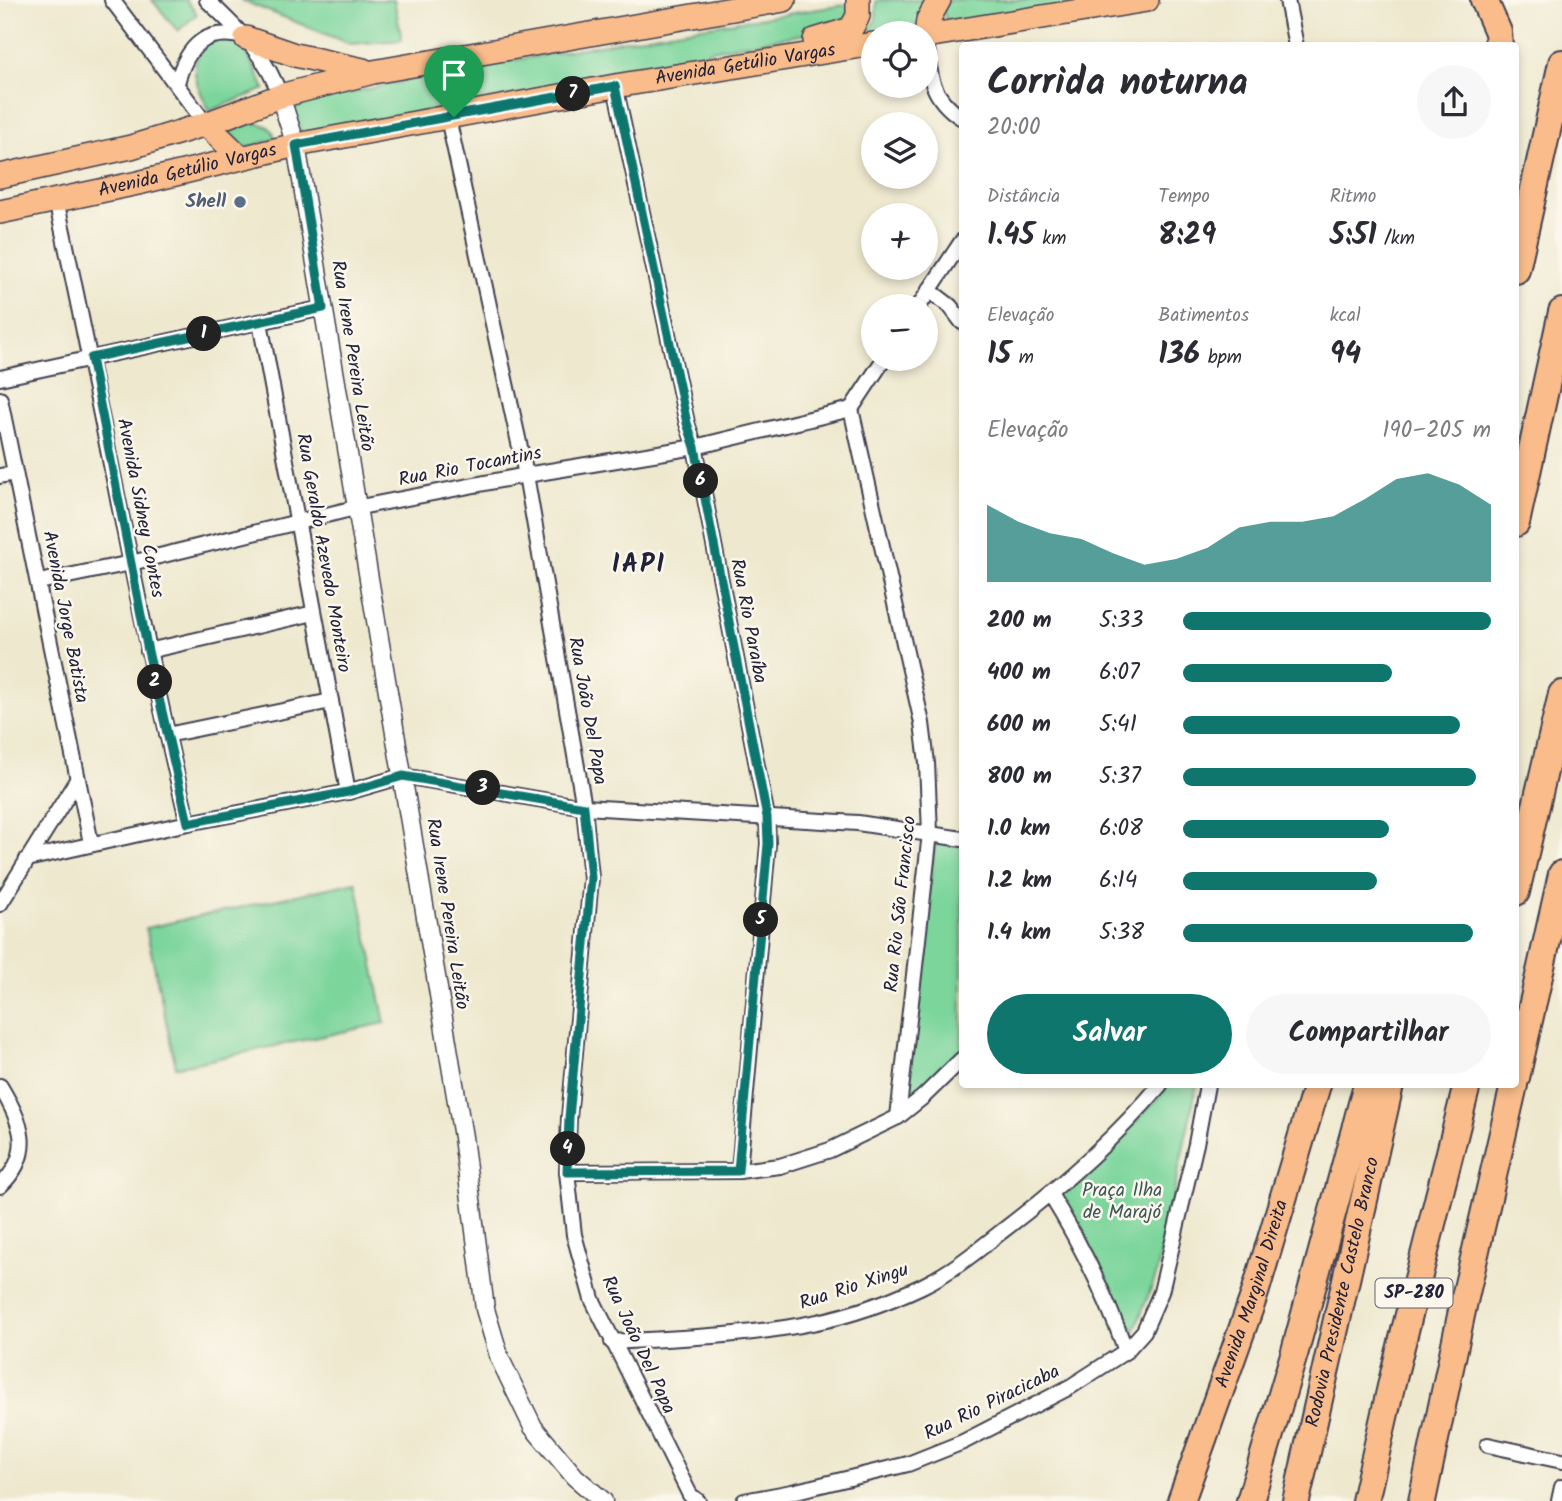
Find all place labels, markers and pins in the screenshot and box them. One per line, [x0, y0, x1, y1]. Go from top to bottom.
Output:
pin [424, 45, 484, 117]
pin: 7 [556, 76, 590, 112]
place label: Shell [185, 187, 227, 217]
marker: Shell [232, 194, 248, 210]
pin: 1 [186, 316, 222, 352]
pin: 6 [684, 463, 718, 498]
pin: 2 [138, 664, 172, 700]
pin: 3 [466, 770, 500, 806]
pin: 5 [744, 902, 778, 937]
pin: 4 [550, 1132, 586, 1166]

